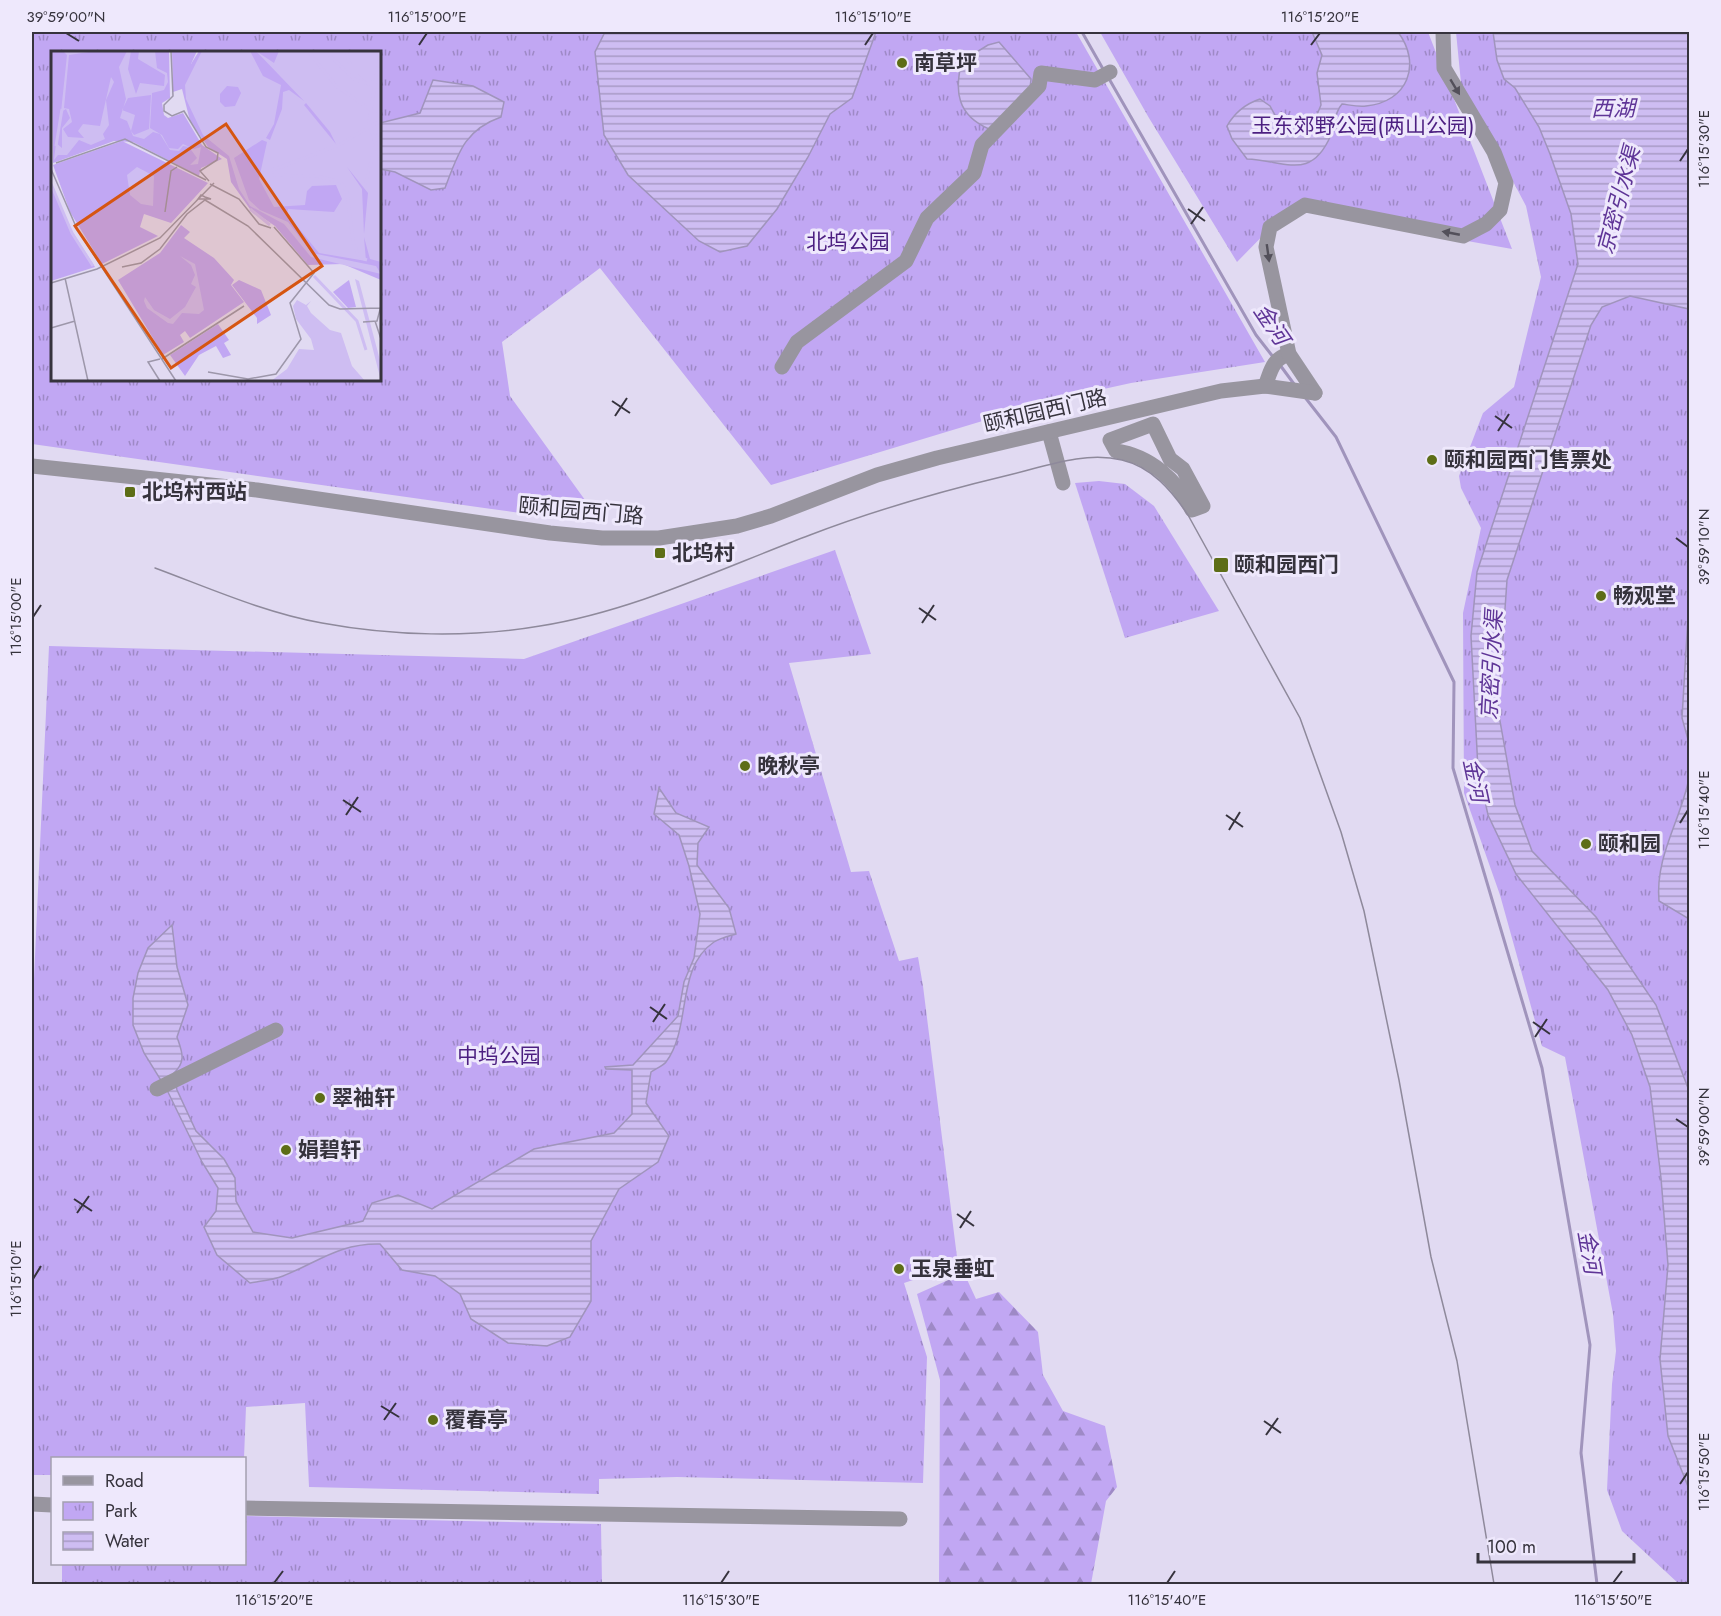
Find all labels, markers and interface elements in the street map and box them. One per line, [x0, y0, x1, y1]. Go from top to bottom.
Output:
text: 39°59'00"N [27, 6, 105, 28]
text: 116°15'00"E [387, 6, 467, 28]
text: 116°15'10"E [835, 6, 911, 28]
text: 116°15'20"E [1281, 6, 1359, 28]
place label: 南草坪 [914, 48, 977, 78]
inset map [51, 51, 381, 381]
marker: 南草坪 [895, 56, 909, 70]
one-way arrow [1450, 79, 1461, 95]
water label: 西湖 [1591, 92, 1638, 124]
text: 116°15'30"E [1693, 110, 1715, 188]
park label: 玉东郊野公园(两山公园) [1251, 111, 1475, 141]
water label: 京密引水渠 [1588, 140, 1648, 257]
park label: 北坞公园 [806, 227, 890, 257]
one-way arrow [1441, 228, 1460, 237]
one-way arrow [1264, 244, 1273, 263]
water label: 金河 [1246, 297, 1300, 354]
street label: 颐和园西门路 [980, 382, 1110, 440]
place label: 颐和园西门售票处 [1444, 445, 1612, 475]
marker: 颐和园西门售票处 [1425, 453, 1439, 467]
place label: 北坞村西站 [142, 477, 247, 507]
marker: 北坞村西站 [123, 485, 137, 499]
street label: 颐和园西门路 [517, 491, 645, 531]
text: 39°59'10"N [1693, 509, 1715, 585]
place label: 北坞村 [672, 538, 735, 568]
marker: 北坞村 [653, 546, 667, 560]
place label: 颐和园西门 [1234, 550, 1339, 580]
marker: 颐和园西门 [1212, 556, 1230, 574]
text: 116°15'00"E [5, 577, 27, 657]
place label: 畅观堂 [1613, 581, 1676, 611]
marker: 畅观堂 [1594, 589, 1608, 603]
water label: 京密引水渠 [1472, 606, 1510, 721]
place label: 晚秋亭 [757, 751, 820, 781]
water label: 金河 [1456, 755, 1497, 809]
marker: 晚秋亭 [738, 759, 752, 773]
text: 116°15'40"E [1693, 771, 1715, 849]
place label: 颐和园 [1598, 829, 1661, 859]
marker: 颐和园 [1579, 837, 1593, 851]
park label: 中坞公园 [457, 1041, 541, 1071]
place label: 翠袖轩 [332, 1083, 395, 1113]
text: 39°59'00"N [1693, 1088, 1715, 1166]
marker: 翠袖轩 [313, 1091, 327, 1105]
place label: 娟碧轩 [298, 1135, 361, 1165]
marker: 娟碧轩 [279, 1143, 293, 1157]
water label: 金河 [1570, 1228, 1610, 1280]
text: 116°15'10"E [5, 1241, 27, 1317]
place label: 玉泉垂虹 [911, 1254, 995, 1284]
marker: 玉泉垂虹 [892, 1262, 906, 1276]
place label: 覆春亭 [445, 1405, 508, 1435]
marker: 覆春亭 [426, 1413, 440, 1427]
text: 116°15'50"E [1693, 1433, 1715, 1511]
legend [51, 1457, 246, 1565]
text: Road [105, 1468, 144, 1494]
text: Park [105, 1498, 137, 1524]
scale bar [1478, 1526, 1634, 1564]
text: Water [105, 1528, 150, 1554]
text: 100 m [1487, 1534, 1536, 1560]
text: 116°15'20"E [235, 1589, 313, 1611]
text: 116°15'30"E [682, 1589, 760, 1611]
text: 116°15'40"E [1128, 1589, 1206, 1611]
text: 116°15'50"E [1574, 1589, 1652, 1611]

